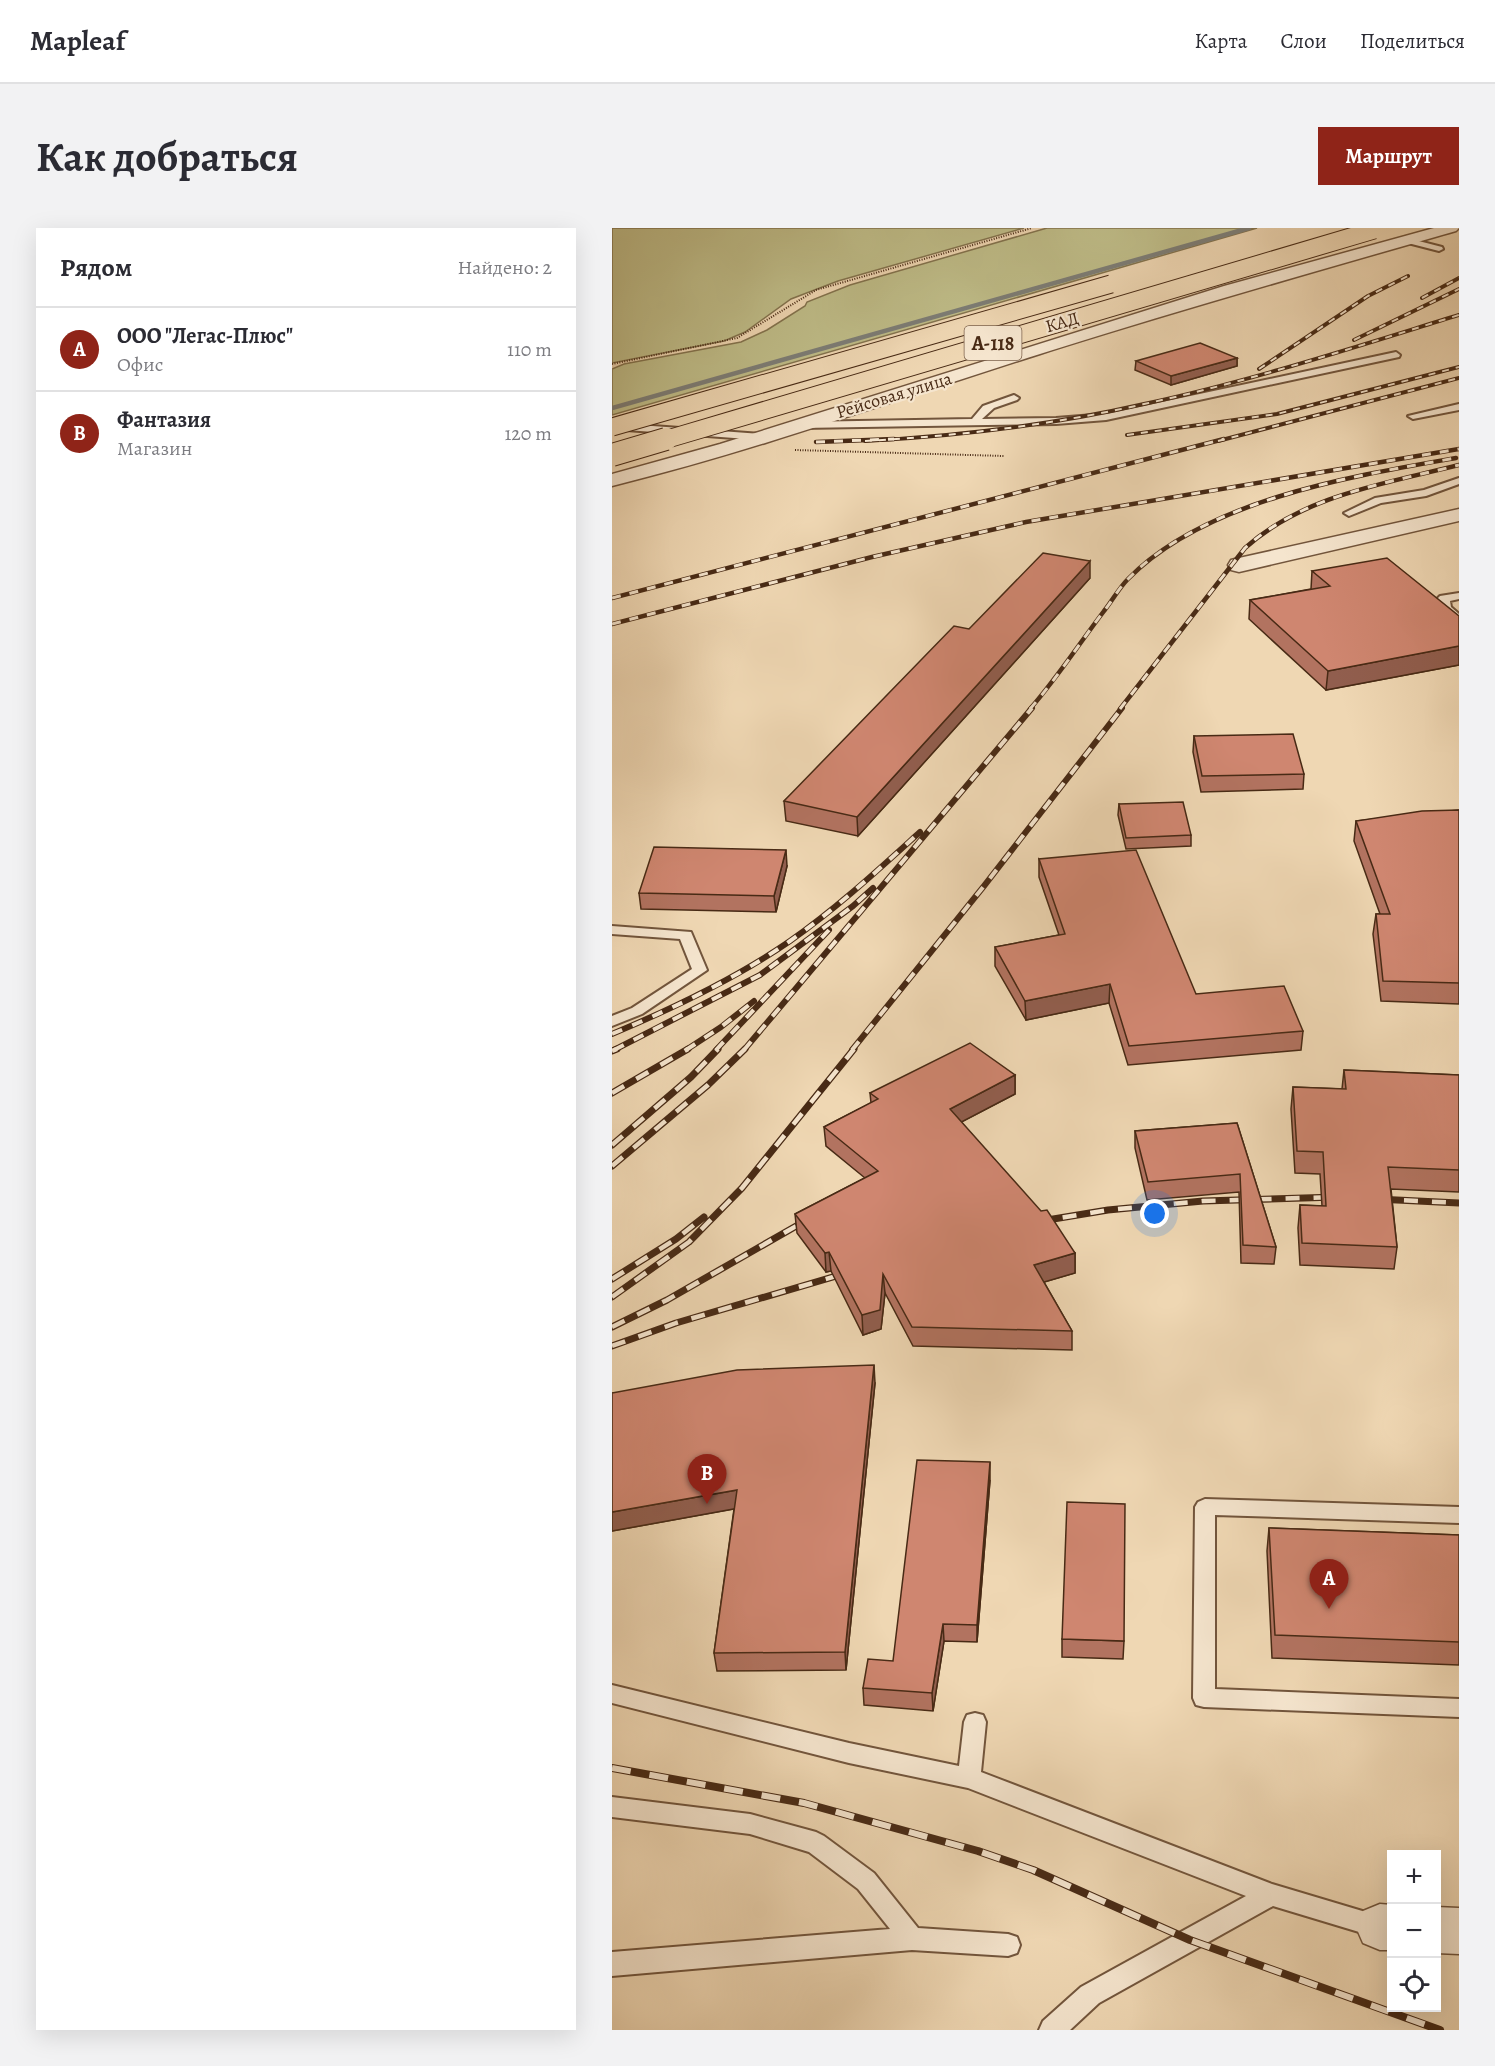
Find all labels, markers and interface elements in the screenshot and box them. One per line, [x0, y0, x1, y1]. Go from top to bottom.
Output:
text: Mapleaf [30, 22, 125, 60]
text: Карта [1194, 27, 1247, 55]
text: Слои [1280, 27, 1327, 55]
text: Поделиться [1360, 27, 1465, 55]
button: Маршрут [1318, 127, 1459, 185]
text: Как добраться [36, 128, 298, 185]
text: Рядом [60, 250, 132, 285]
text: Найдено: 2 [457, 254, 552, 281]
street label: КАД [1043, 306, 1081, 338]
text: OOO "Легас-Плюс" [117, 321, 293, 351]
road number: А-118 [964, 326, 1022, 360]
text: A [73, 336, 86, 363]
text: 110 m [507, 336, 552, 363]
text: Офис [117, 351, 163, 378]
street label: Рейсовая улица [833, 366, 955, 424]
text: Фантазия [117, 405, 211, 435]
text: B [73, 420, 86, 447]
text: 120 m [504, 420, 552, 447]
text: Магазин [117, 435, 192, 462]
your location [1140, 1199, 1169, 1228]
pin: B [688, 1454, 727, 1504]
pin: A [1310, 1560, 1348, 1609]
map controls [1387, 1850, 1441, 2012]
button: + [1387, 1850, 1441, 1904]
button: − [1387, 1904, 1441, 1958]
button: locate [1387, 1958, 1441, 2012]

